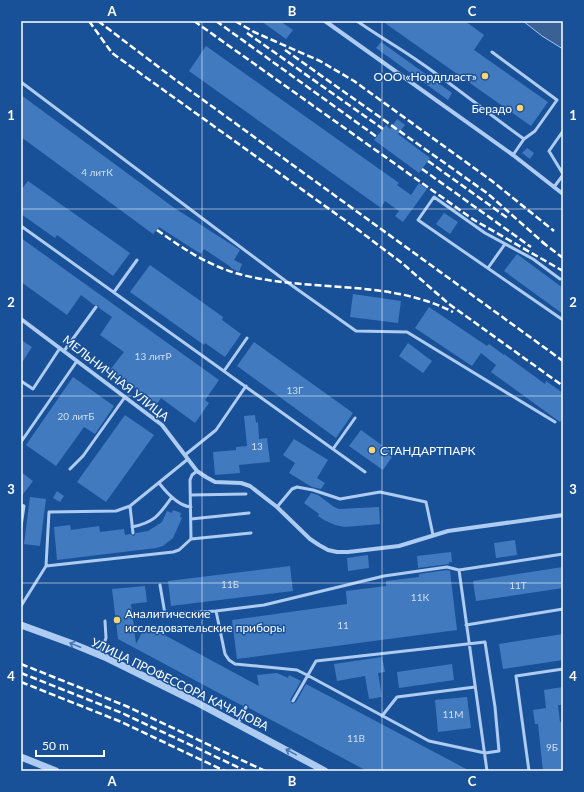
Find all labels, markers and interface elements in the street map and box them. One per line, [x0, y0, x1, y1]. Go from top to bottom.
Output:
text: A [106, 3, 117, 19]
text: B [288, 3, 297, 19]
text: C [468, 3, 477, 19]
place label: ООО «Нордпласт» [374, 69, 477, 84]
marker: ООО «Нордпласт» [480, 71, 490, 81]
place label: Берадо [471, 101, 512, 116]
marker: Берадо [515, 103, 525, 113]
text: 1 [7, 107, 15, 123]
text: 1 [569, 107, 577, 123]
house number: 4 литК [81, 166, 113, 178]
text: 2 [7, 294, 15, 310]
text: 2 [569, 294, 577, 310]
street label: МЕЛЬНИЧНАЯ УЛИЦА [60, 332, 173, 425]
house number: 13 литР [135, 350, 171, 362]
house number: 13Г [287, 384, 304, 396]
house number: 20 литБ [57, 410, 95, 422]
house number: 13 [251, 440, 263, 452]
place label: СТАНДАРТПАРК [380, 443, 476, 458]
marker: СТАНДАРТПАРК [367, 445, 377, 455]
text: 3 [7, 481, 15, 497]
text: 3 [569, 481, 577, 497]
house number: 11Б [221, 578, 239, 590]
house number: 11Т [509, 579, 527, 591]
house number: 11К [411, 591, 429, 603]
place label: Аналитические исследовательские приборы [125, 606, 285, 635]
marker: Аналитические исследовательские приборы [112, 615, 122, 625]
house number: 11 [337, 619, 349, 631]
street label: УЛИЦА ПРОФЕССОРА КАЧАЛОВА [89, 634, 272, 734]
one-way arrow [69, 640, 81, 648]
text: 4 [7, 668, 15, 684]
text: 4 [569, 668, 577, 684]
house number: 11М [443, 708, 463, 720]
scale bar [36, 732, 104, 758]
house number: 11В [347, 732, 365, 744]
text: 50 m [42, 738, 69, 753]
house number: 9Б [546, 741, 558, 753]
one-way arrow [285, 748, 297, 756]
text: A [106, 773, 117, 789]
text: B [288, 773, 297, 789]
text: C [468, 773, 477, 789]

